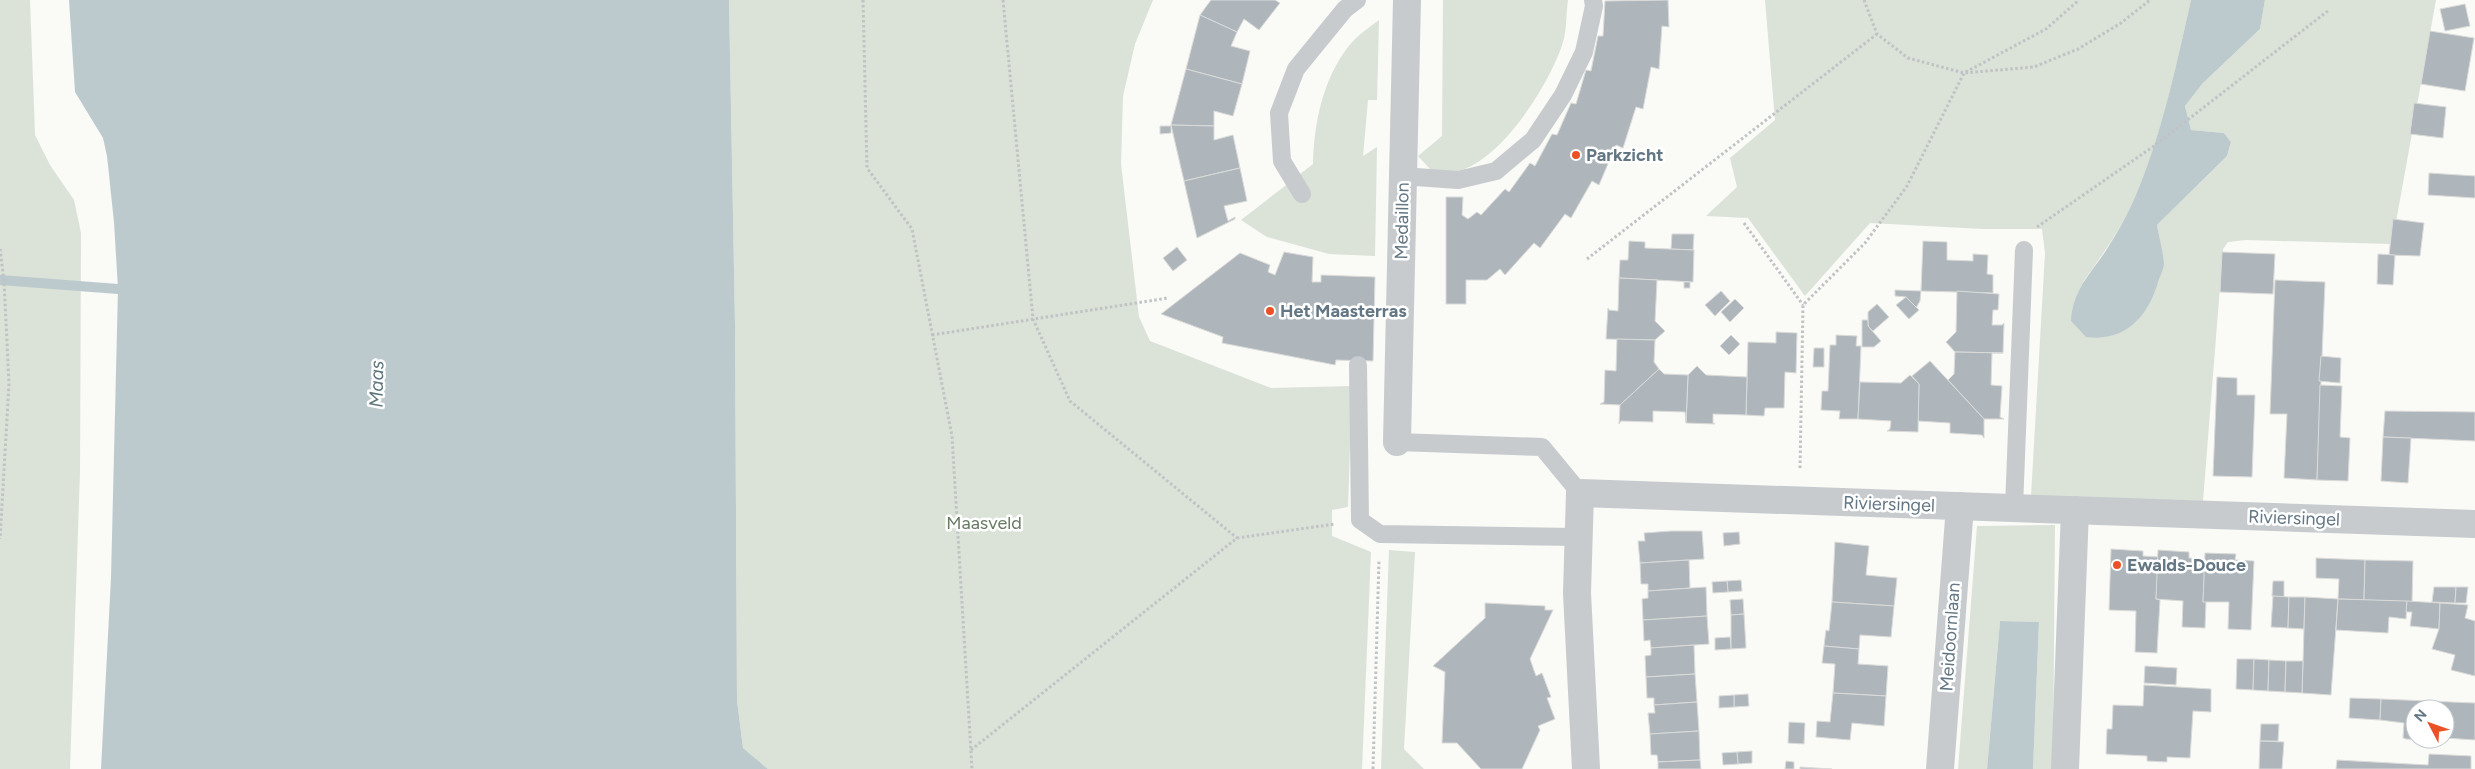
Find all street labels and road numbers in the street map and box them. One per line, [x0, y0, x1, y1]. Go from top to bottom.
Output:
street label: Medaillon [1390, 182, 1414, 260]
street label: Riviersingel [1843, 491, 1935, 517]
street label: Riviersingel [2248, 505, 2340, 531]
street label: Meidoornlaan [1935, 582, 1965, 692]

